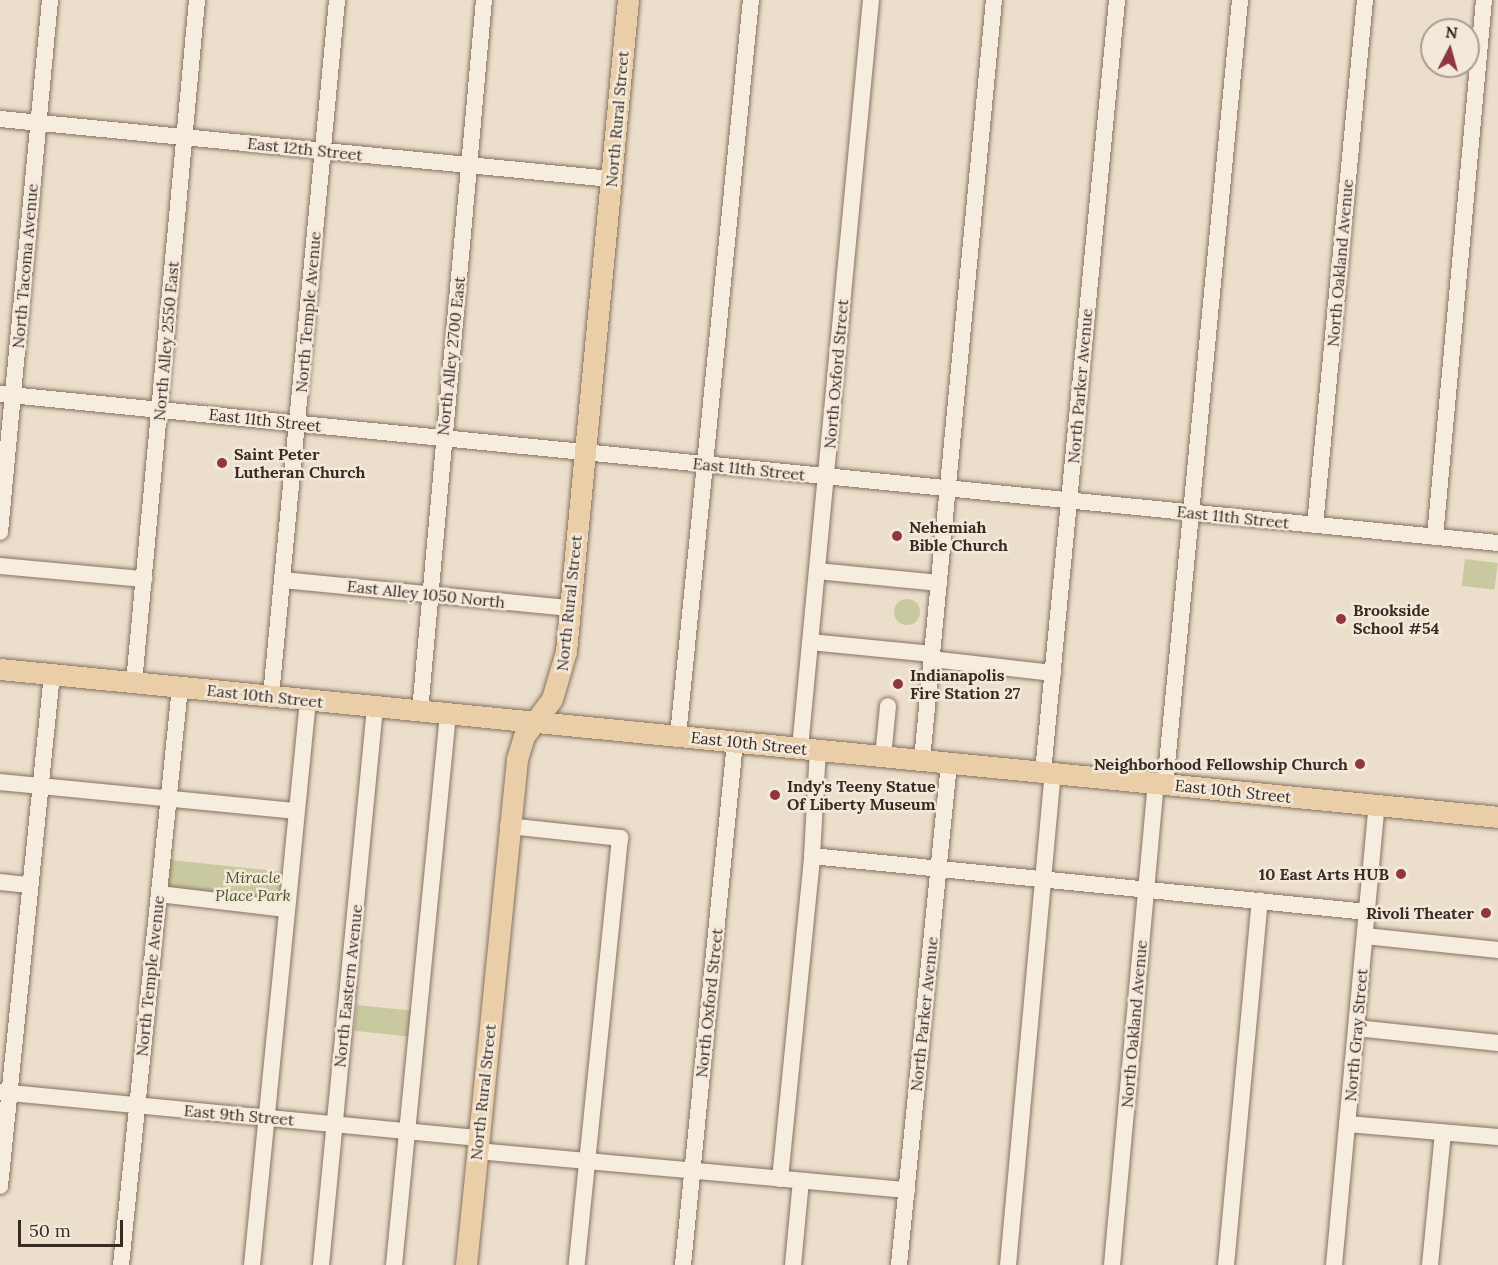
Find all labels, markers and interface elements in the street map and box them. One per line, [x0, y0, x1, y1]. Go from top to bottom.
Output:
north arrow [1420, 18, 1480, 78]
text: N [1444, 21, 1459, 43]
street label: North Rural Street [601, 50, 633, 188]
street label: East 12th Street [246, 133, 364, 165]
street label: North Oakland Avenue [1323, 178, 1357, 348]
street label: North Tacoma Avenue [8, 183, 42, 349]
street label: North Temple Avenue [291, 231, 325, 393]
street label: North Alley 2550 East [149, 260, 183, 422]
street label: North Alley 2700 East [433, 275, 469, 437]
street label: North Oxford Street [820, 298, 852, 450]
street label: North Parker Avenue [1064, 308, 1096, 464]
street label: East 11th Street [208, 405, 322, 435]
place label: Saint Peter Lutheran Church [234, 444, 365, 482]
street label: East 11th Street [692, 454, 806, 484]
marker: Saint Peter Lutheran Church [215, 456, 229, 470]
street label: East 11th Street [1176, 502, 1290, 532]
place label: Nehemiah Bible Church [909, 517, 1008, 555]
marker: Nehemiah Bible Church [890, 529, 904, 543]
street label: North Rural Street [552, 534, 586, 672]
street label: East Alley 1050 North [346, 576, 506, 612]
place label: Brookside School #54 [1353, 600, 1440, 638]
marker: Brookside School #54 [1334, 612, 1348, 626]
place label: Indianapolis Fire Station 27 [910, 665, 1020, 703]
marker: Indianapolis Fire Station 27 [891, 677, 905, 691]
street label: East 10th Street [206, 680, 324, 712]
street label: East 10th Street [690, 727, 808, 759]
place label: Neighborhood Fellowship Church [1094, 754, 1348, 774]
marker: Neighborhood Fellowship Church [1353, 757, 1367, 771]
street label: East 10th Street [1174, 775, 1292, 807]
place label: Indy's Teeny Statue Of Liberty Museum [787, 776, 935, 814]
marker: Indy's Teeny Statue Of Liberty Museum [768, 788, 782, 802]
place label: 10 East Arts HUB [1259, 864, 1389, 884]
park label: Miracle Place Park [215, 867, 291, 905]
marker: 10 East Arts HUB [1394, 867, 1408, 881]
street label: North Temple Avenue [132, 894, 168, 1058]
street label: North Eastern Avenue [330, 903, 366, 1069]
place label: Rivoli Theater [1366, 903, 1474, 923]
marker: Rivoli Theater [1479, 906, 1493, 920]
street label: North Oxford Street [692, 927, 726, 1079]
street label: North Parker Avenue [906, 936, 942, 1092]
street label: North Oakland Avenue [1117, 939, 1151, 1109]
street label: North Gray Street [1341, 968, 1371, 1102]
street label: North Rural Street [466, 1023, 500, 1161]
street label: East 9th Street [183, 1101, 295, 1129]
scale bar [21, 1208, 126, 1246]
text: 50 m [29, 1219, 71, 1242]

